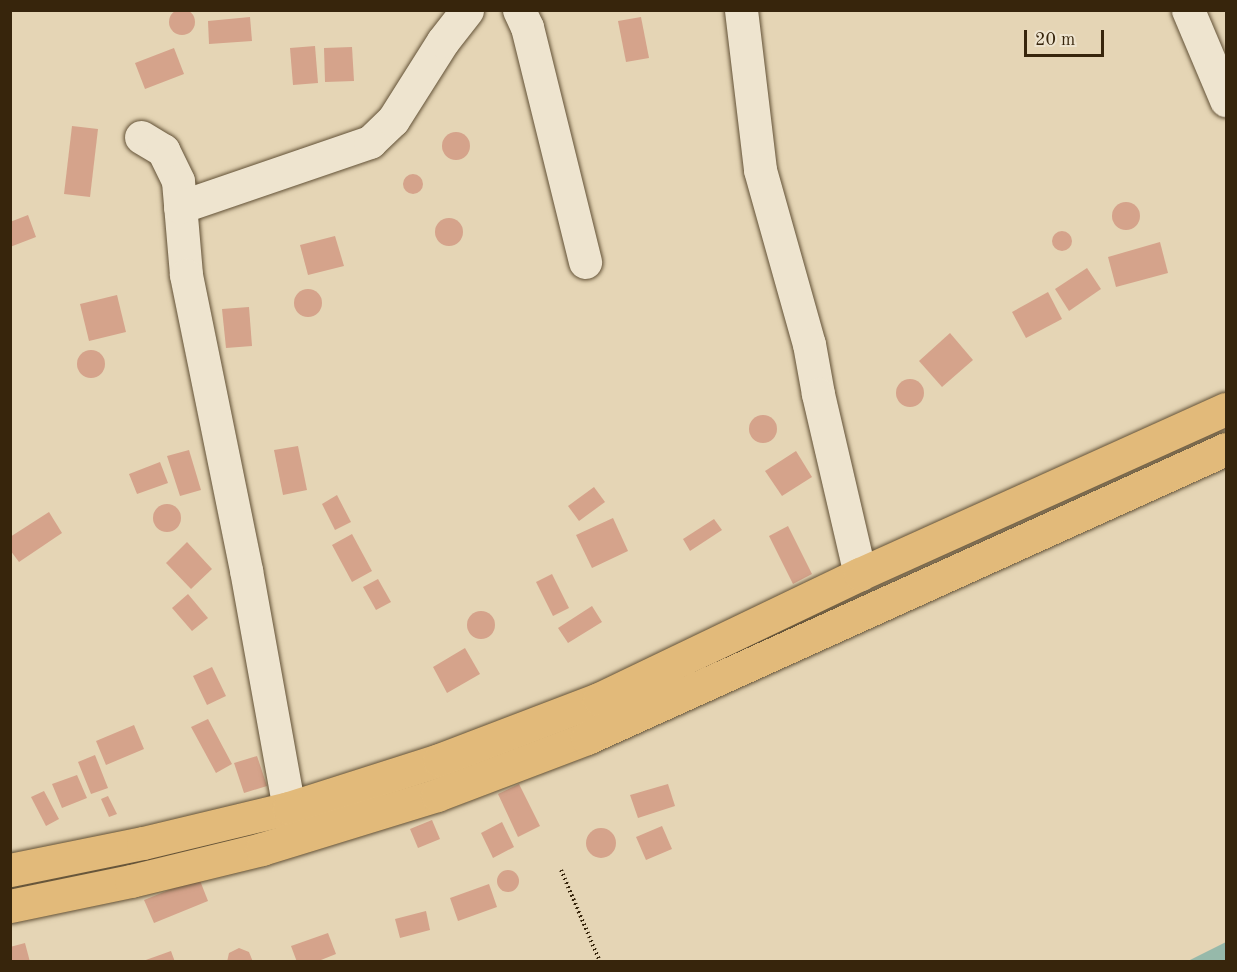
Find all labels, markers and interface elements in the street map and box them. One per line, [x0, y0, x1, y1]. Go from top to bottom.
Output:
scale bar [1027, 18, 1106, 56]
text: 20 m [1035, 31, 1075, 49]

